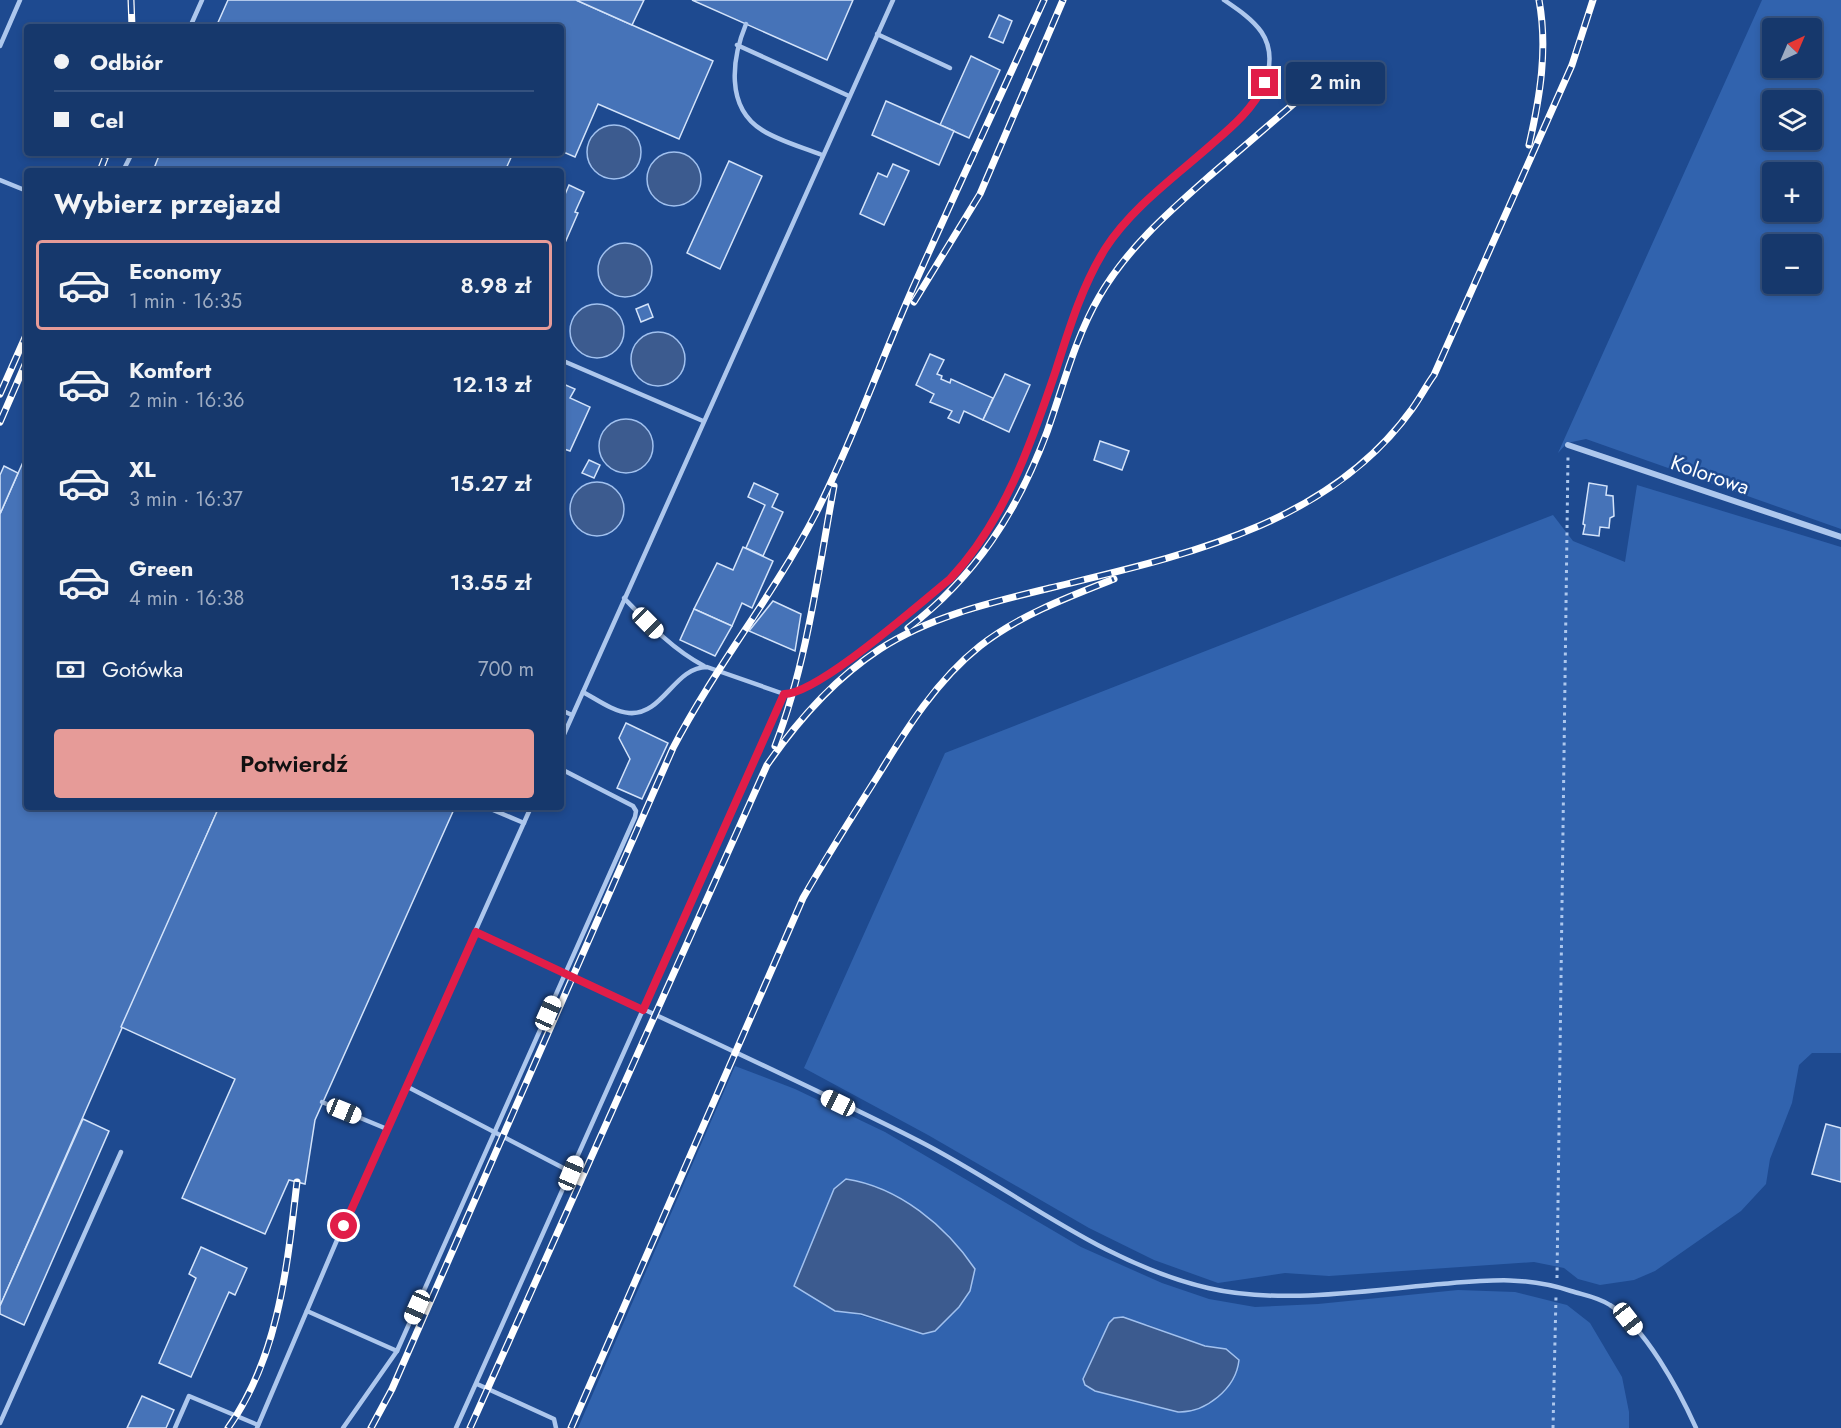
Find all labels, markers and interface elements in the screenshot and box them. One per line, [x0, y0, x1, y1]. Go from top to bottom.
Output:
north arrow [1762, 18, 1822, 78]
map controls [1762, 18, 1822, 294]
text: Odbiór [90, 46, 163, 78]
callout: 2 min [1286, 62, 1385, 104]
text: 2 min [1310, 68, 1361, 97]
route end [1251, 69, 1278, 96]
button: layers [1762, 90, 1822, 150]
text: Cel [90, 104, 124, 136]
button: + [1762, 162, 1822, 222]
text: Wybierz przejazd [54, 184, 281, 223]
button: − [1762, 234, 1822, 294]
text: Economy [129, 255, 221, 287]
icon: car [57, 258, 111, 312]
text: 8.98 zł [460, 269, 531, 301]
text: 1 min · 16:35 [129, 287, 242, 316]
text: Komfort [129, 354, 211, 386]
icon: car [57, 357, 111, 411]
text: 12.13 zł [452, 368, 531, 400]
text: 2 min · 16:36 [129, 386, 245, 415]
street label: Kolorowa [1667, 448, 1753, 502]
text: XL [129, 453, 156, 485]
icon: car [57, 456, 111, 510]
text: 15.27 zł [450, 467, 531, 499]
text: 3 min · 16:37 [129, 485, 243, 514]
text: Green [129, 552, 193, 584]
icon: car [57, 555, 111, 609]
text: 13.55 zł [450, 566, 531, 598]
text: 4 min · 16:38 [129, 584, 244, 613]
car [629, 604, 667, 642]
icon: cash [54, 653, 87, 686]
text: Gotówka [102, 653, 183, 685]
text: 700 m [478, 655, 534, 684]
button: Potwierdź [54, 729, 534, 798]
car [532, 993, 564, 1033]
car [818, 1087, 858, 1119]
car [324, 1096, 364, 1126]
car [556, 1153, 586, 1193]
route start [330, 1212, 357, 1239]
car [401, 1287, 433, 1327]
car [1610, 1299, 1646, 1339]

